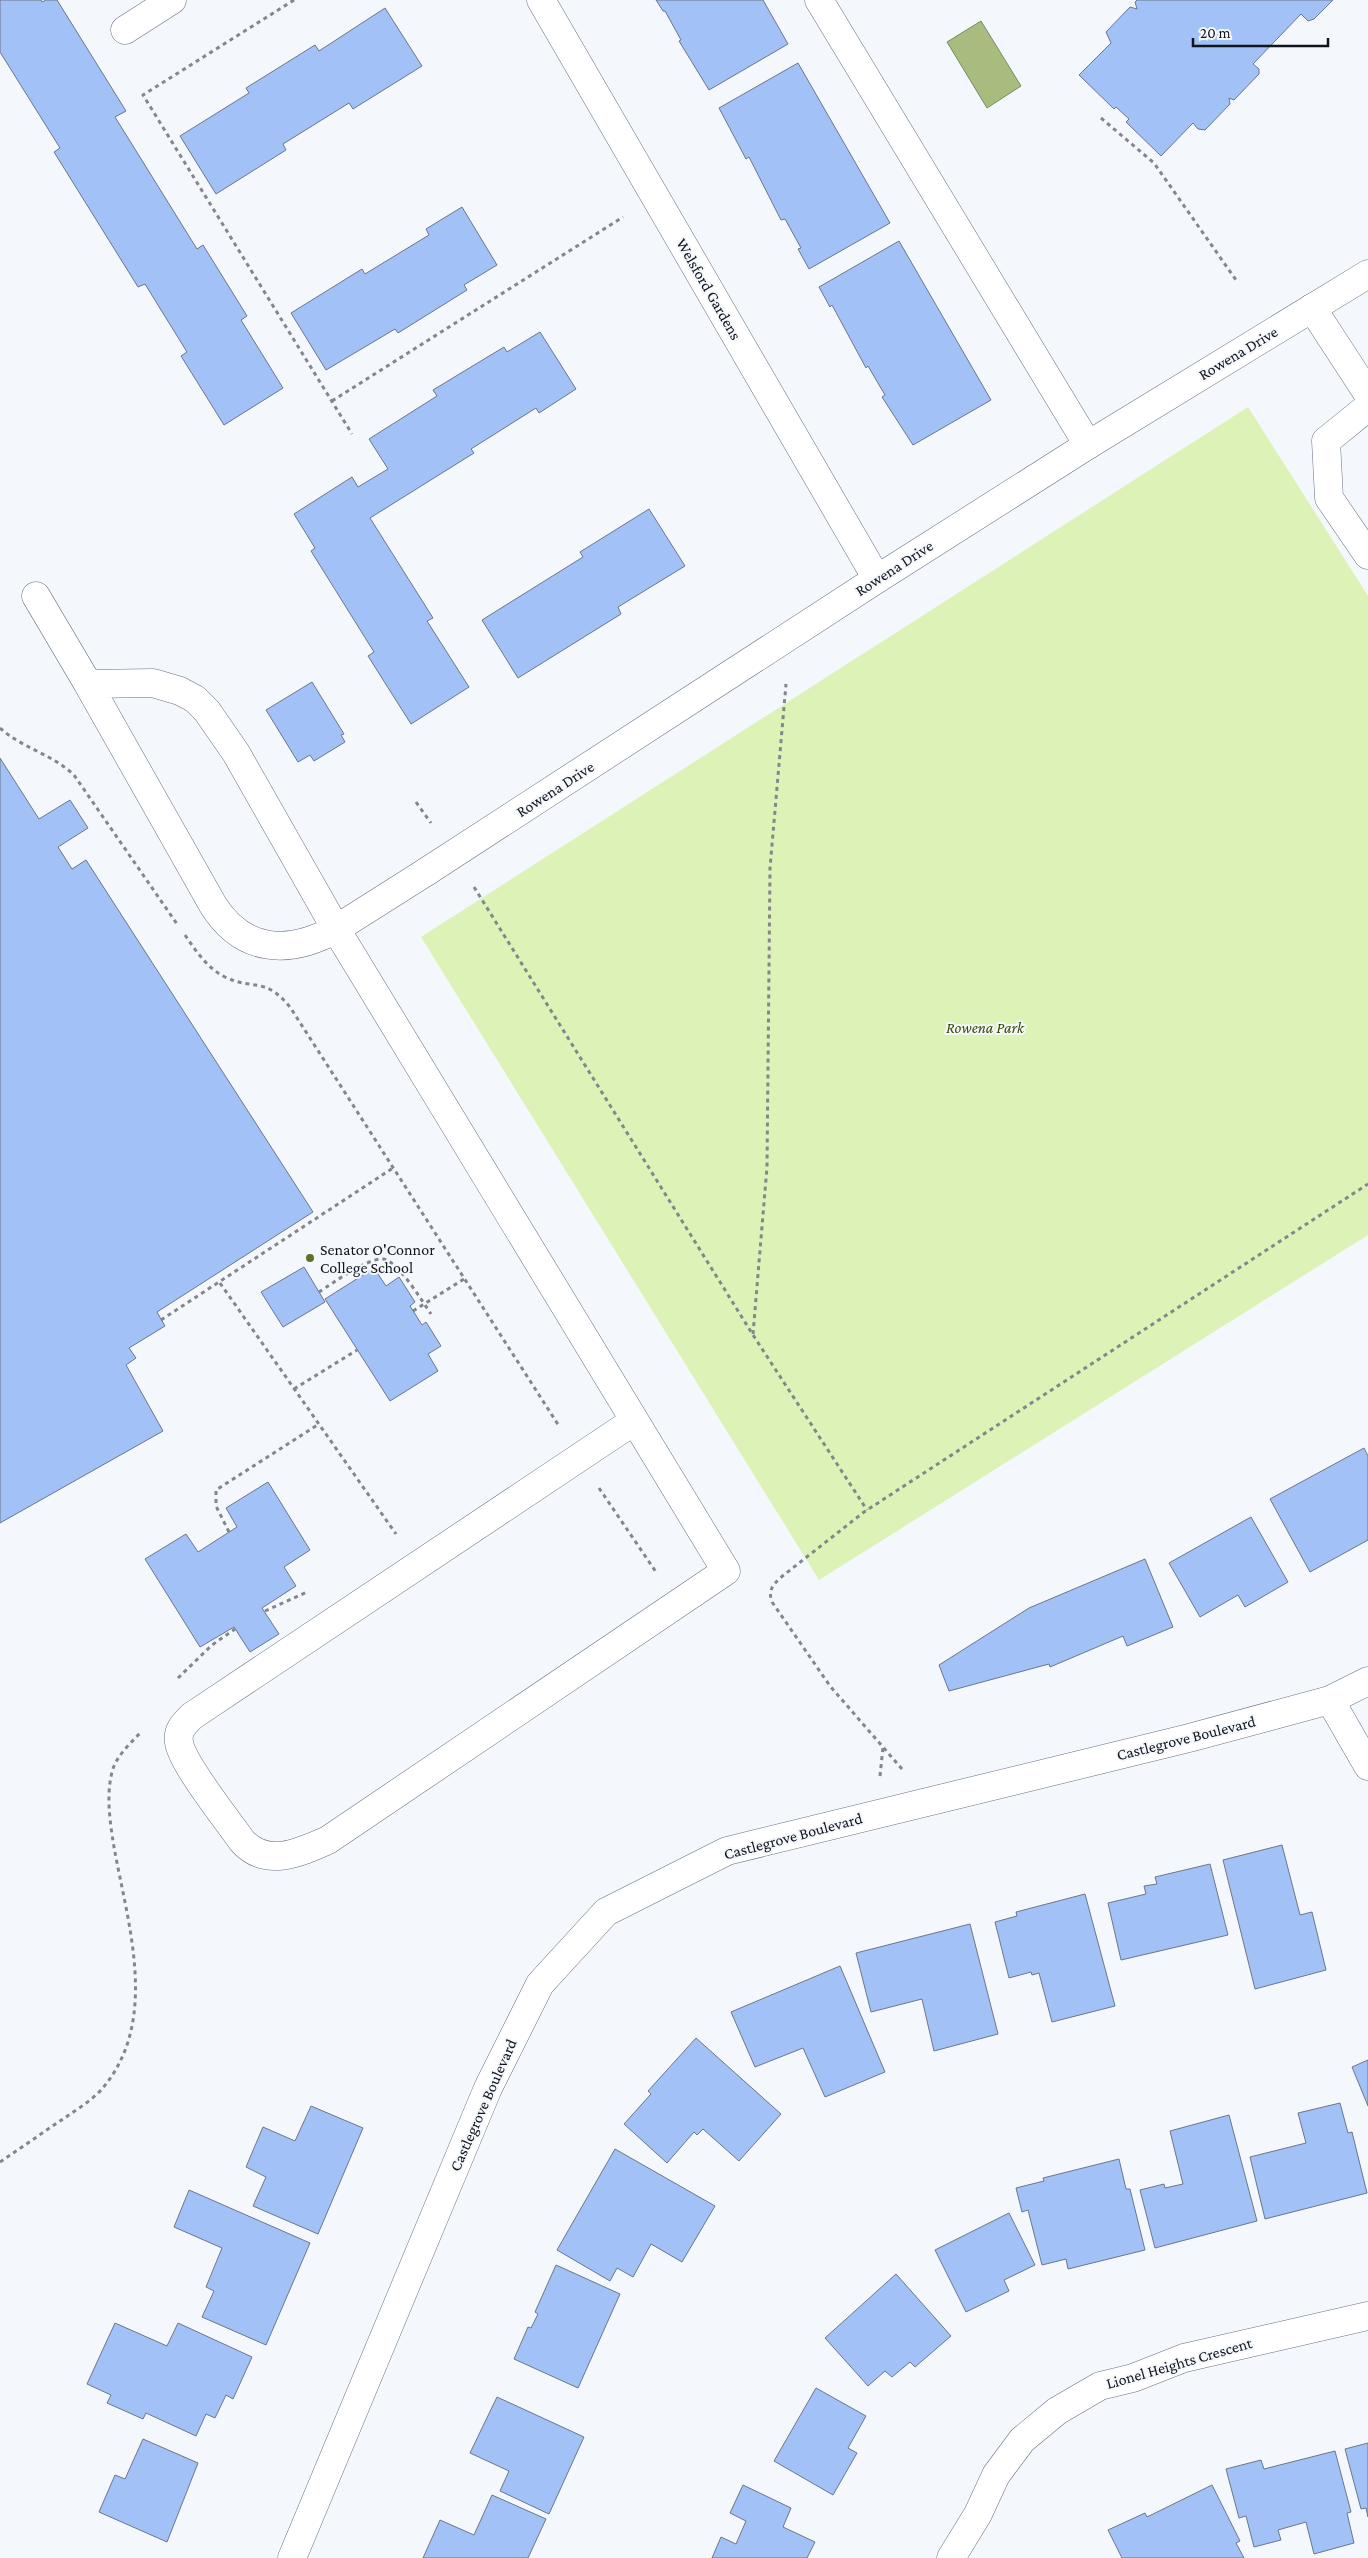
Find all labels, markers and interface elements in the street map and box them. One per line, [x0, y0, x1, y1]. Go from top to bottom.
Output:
scale bar [1193, 15, 1328, 47]
text: 20 m [1200, 25, 1231, 41]
street label: Welsford Gardens [673, 235, 745, 343]
street label: Rowena Drive [1195, 323, 1281, 383]
street label: Rowena Drive [852, 537, 936, 599]
street label: Rowena Drive [513, 758, 597, 820]
park label: Rowena Park [946, 1019, 1025, 1036]
place label: Senator O'Connor College School [320, 1241, 435, 1277]
marker: Senator O'Connor College School [304, 1252, 316, 1264]
street label: Castlegrove Boulevard [1115, 1712, 1258, 1764]
street label: Castlegrove Boulevard [722, 1809, 865, 1864]
street label: Castlegrove Boulevard [446, 2036, 521, 2174]
street label: Lionel Heights Crescent [1104, 2334, 1255, 2393]

